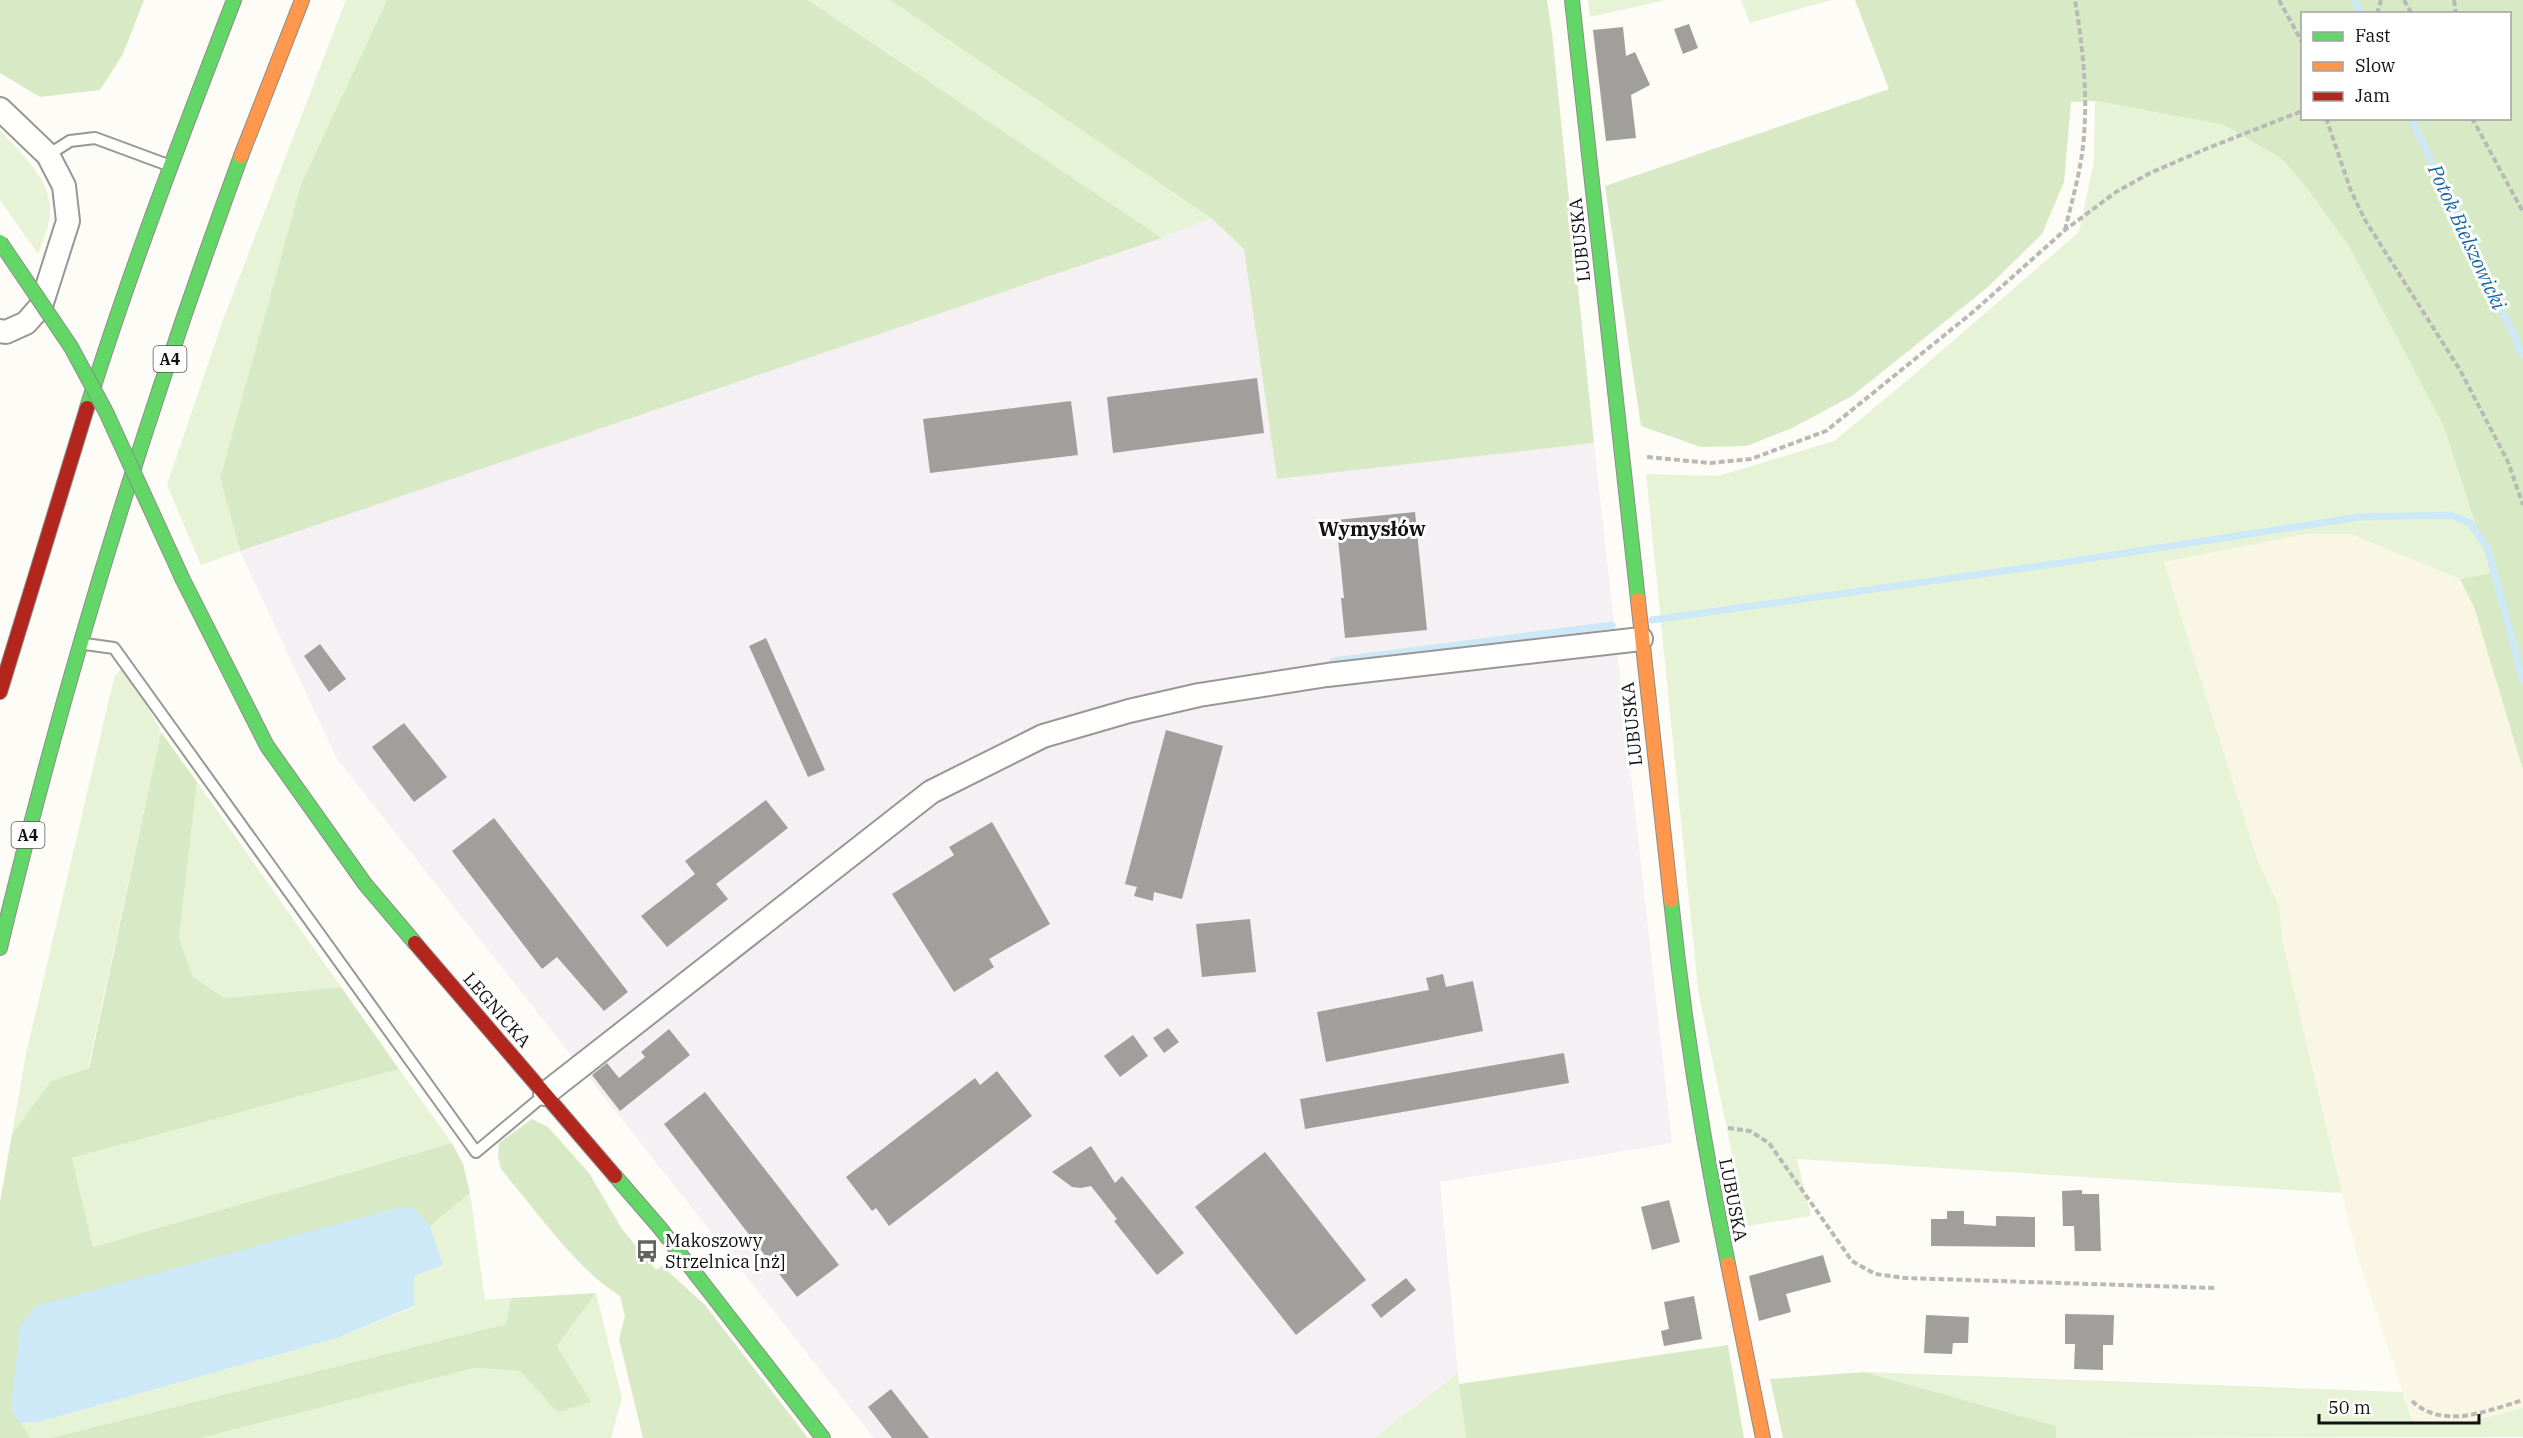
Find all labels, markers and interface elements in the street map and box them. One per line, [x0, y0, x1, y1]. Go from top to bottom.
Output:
legend [2301, 12, 2511, 120]
text: Fast [2355, 24, 2390, 47]
text: Slow [2355, 54, 2395, 77]
text: Jam [2355, 84, 2390, 107]
water label: Potok Bielszowicki [2422, 159, 2513, 314]
street label: LUBUSKA [1564, 196, 1595, 283]
road number: A4 [154, 346, 186, 372]
district label: Wymysłów [1318, 515, 1426, 542]
street label: LUBUSKA [1616, 680, 1647, 767]
road number: A4 [12, 822, 44, 848]
street label: LEGNICKA [458, 967, 537, 1052]
street label: LUBUSKA [1714, 1156, 1753, 1244]
place label: Makoszowy Strzelnica [nż] [665, 1229, 785, 1273]
bus stop icon: Makoszowy Strzelnica [nż] [634, 1238, 660, 1264]
scale bar [2319, 1387, 2480, 1425]
text: 50 m [2328, 1396, 2371, 1419]

